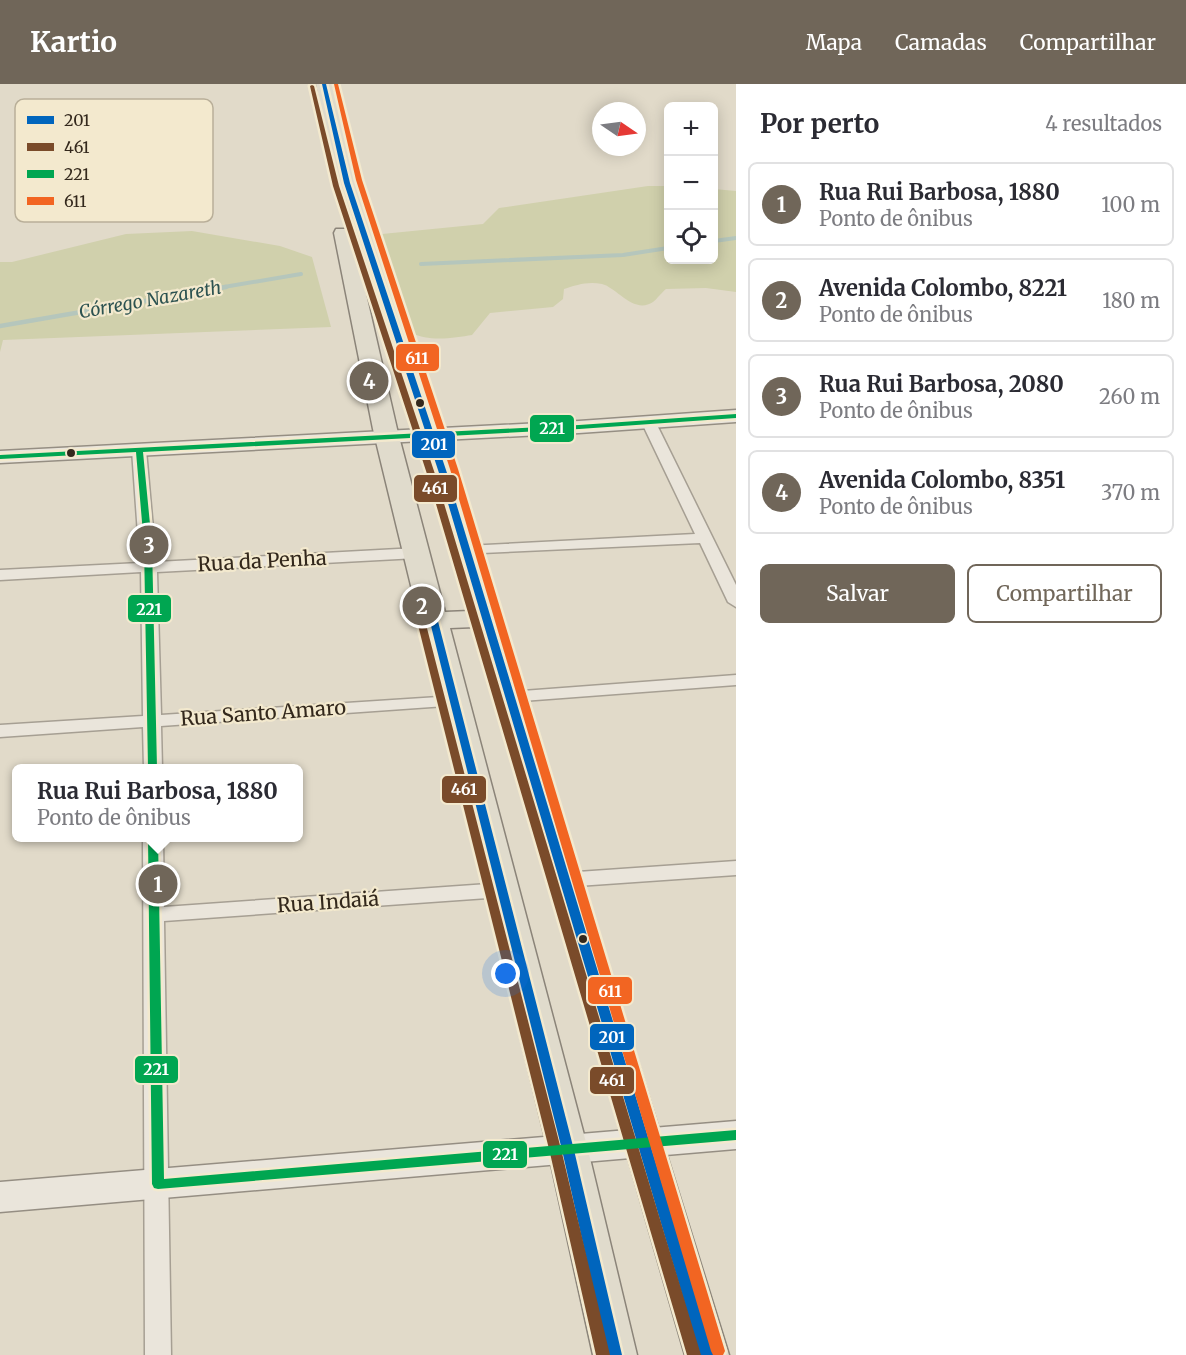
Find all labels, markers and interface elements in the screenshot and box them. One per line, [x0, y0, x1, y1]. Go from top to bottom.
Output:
text: Kartio [30, 24, 117, 60]
text: Mapa [806, 29, 862, 56]
text: Camadas [895, 29, 987, 56]
text: Compartilhar [1020, 29, 1156, 56]
legend [15, 99, 213, 222]
north arrow [592, 102, 646, 156]
map controls [664, 102, 718, 264]
button: + [664, 102, 718, 156]
text: Por perto [760, 107, 879, 140]
text: 201 [64, 110, 90, 130]
text: 4 resultados [1045, 111, 1162, 136]
text: 461 [64, 137, 90, 157]
button: − [664, 156, 718, 210]
text: 221 [64, 164, 89, 184]
text: Rua Rui Barbosa, 1880 [819, 178, 1060, 206]
text: 611 [64, 191, 87, 211]
text: 1 [777, 192, 786, 217]
text: 100 m [1101, 192, 1160, 217]
text: Ponto de ônibus [819, 206, 973, 231]
button: locate [664, 210, 718, 264]
text: Avenida Colombo, 8221 [819, 274, 1067, 302]
water label: Córrego Nazareth [77, 276, 223, 323]
text: 2 [776, 288, 787, 313]
text: 180 m [1102, 288, 1160, 313]
text: Ponto de ônibus [819, 302, 973, 327]
line badge: 611 [395, 343, 440, 372]
text: 611 [405, 348, 429, 368]
pin: 4 [350, 358, 388, 404]
text: Rua Rui Barbosa, 2080 [819, 370, 1064, 398]
text: 3 [776, 384, 787, 409]
text: 260 m [1099, 384, 1160, 409]
unlabelled marker [414, 397, 426, 409]
text: Ponto de ônibus [819, 398, 973, 423]
line badge: 221 [529, 414, 575, 443]
text: 221 [539, 418, 565, 438]
line badge: 201 [411, 430, 456, 459]
text: 201 [421, 434, 448, 454]
unlabelled marker [65, 447, 77, 459]
text: Avenida Colombo, 8351 [819, 466, 1065, 494]
line badge: 461 [413, 474, 458, 503]
text: 461 [422, 478, 449, 498]
text: 4 [775, 480, 788, 505]
text: 370 m [1101, 480, 1160, 505]
text: Ponto de ônibus [819, 494, 973, 519]
pin: 3 [130, 522, 168, 568]
street label: Rua da Penha [197, 545, 328, 576]
button: Salvar [760, 564, 955, 623]
button: Compartilhar [967, 564, 1162, 623]
pin: 2 [402, 584, 442, 628]
line badge: 221 [127, 594, 172, 623]
text: 221 [136, 599, 162, 619]
street label: Rua Santo Amaro [179, 694, 347, 731]
popup [12, 764, 303, 842]
line badge: 461 [441, 775, 487, 804]
text: Rua Rui Barbosa, 1880 [37, 777, 278, 805]
text: 461 [451, 779, 478, 799]
text: Ponto de ônibus [37, 805, 191, 830]
pin: 1 [138, 862, 178, 906]
street label: Rua Indaiá [276, 885, 380, 918]
unlabelled marker [577, 933, 589, 945]
your location [491, 959, 520, 988]
line badge: 611 [587, 976, 633, 1005]
text: 611 [598, 981, 622, 1001]
line badge: 201 [589, 1023, 635, 1051]
text: 201 [599, 1027, 626, 1047]
line badge: 221 [134, 1055, 179, 1084]
text: 221 [143, 1059, 169, 1079]
line badge: 461 [589, 1066, 635, 1095]
text: 461 [599, 1070, 626, 1090]
line badge: 221 [482, 1140, 528, 1169]
text: 221 [492, 1144, 518, 1164]

